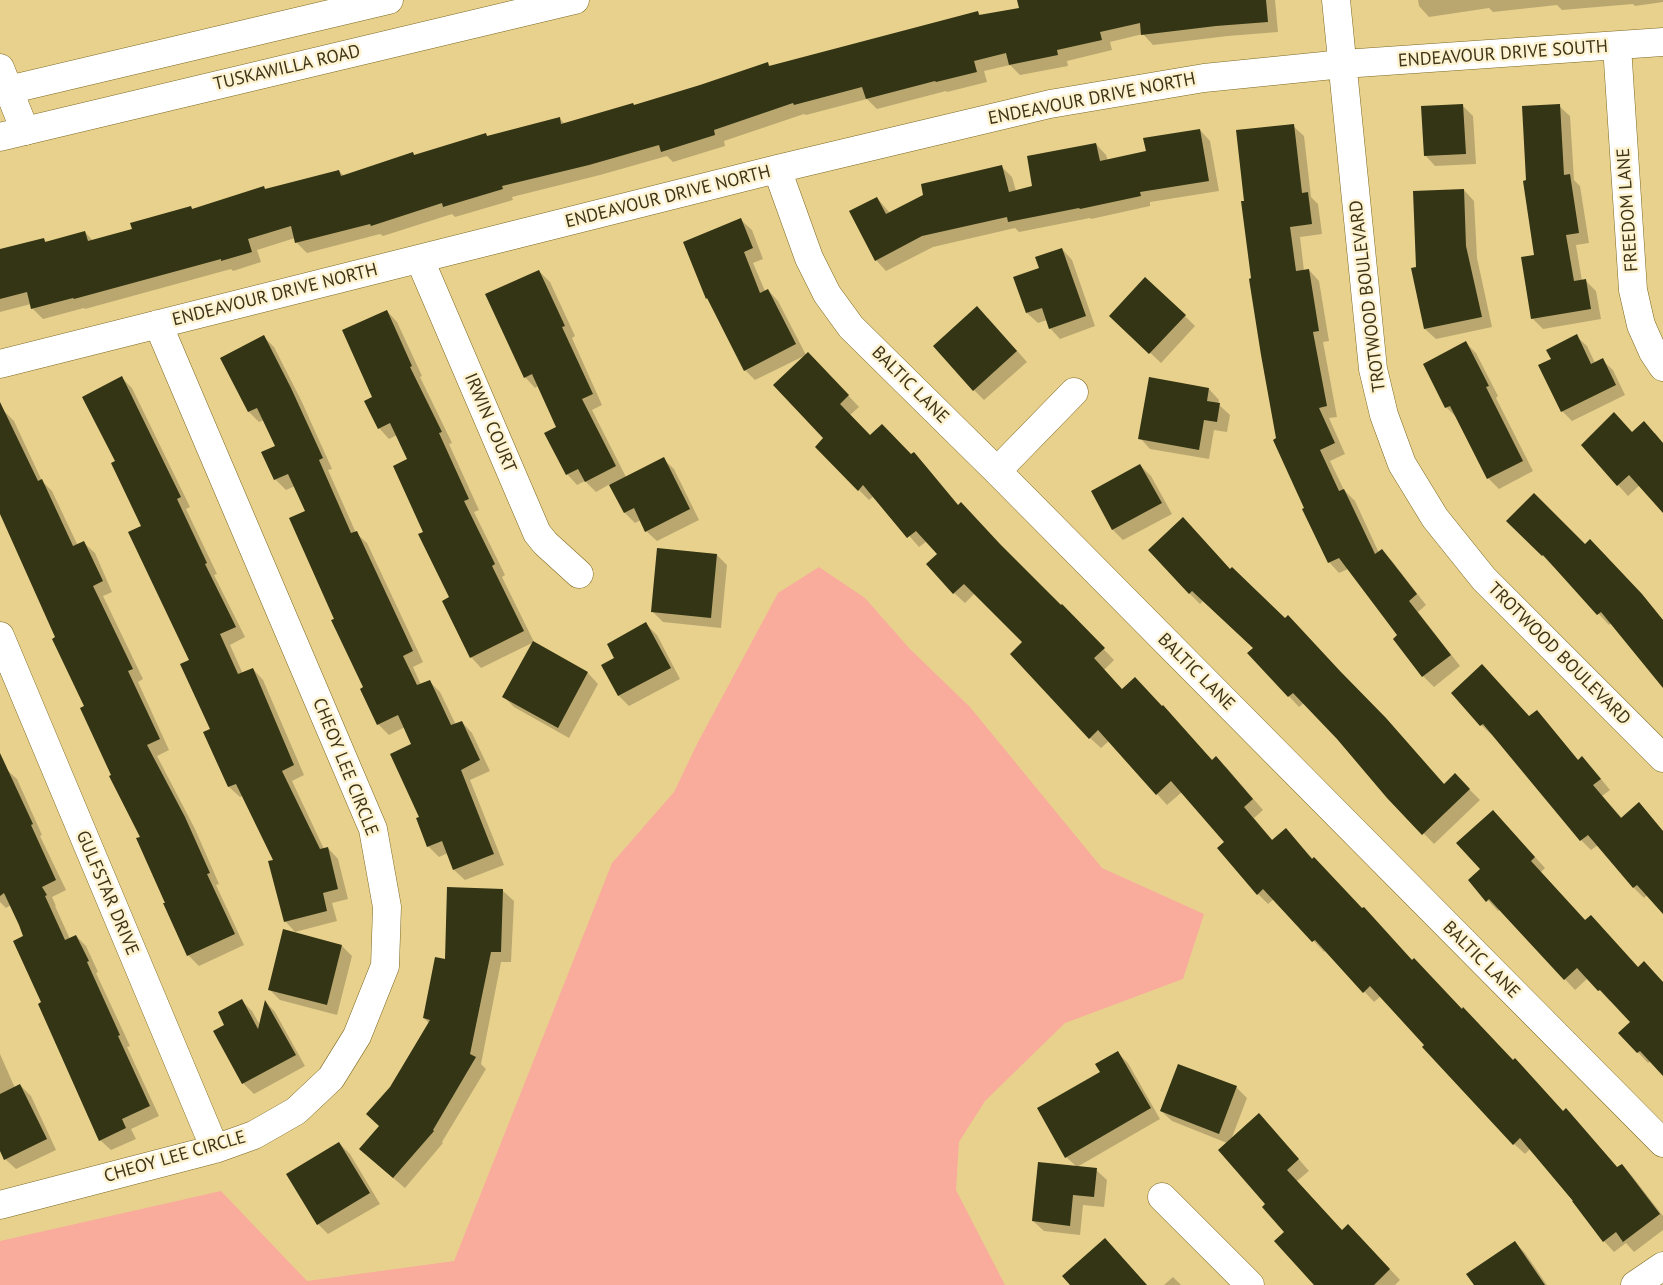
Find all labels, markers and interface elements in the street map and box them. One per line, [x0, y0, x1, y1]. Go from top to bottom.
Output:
street label: ENDEAVOUR DRIVE SOUTH [1397, 36, 1609, 72]
street label: TUSKAWILLA ROAD [211, 41, 363, 95]
street label: ENDEAVOUR DRIVE NORTH [987, 68, 1197, 130]
street label: FREEDOM LANE [1613, 147, 1643, 273]
street label: ENDEAVOUR DRIVE NORTH [563, 161, 773, 233]
street label: TROTWOOD BOULEVARD [1346, 199, 1390, 393]
street label: ENDEAVOUR DRIVE NORTH [170, 259, 380, 331]
street label: BALTIC LANE [867, 342, 953, 428]
street label: IRWIN COURT [459, 370, 521, 476]
street label: TROTWOOD BOULEVARD [1483, 578, 1635, 730]
street label: BALTIC LANE [1153, 629, 1239, 715]
street label: CHEOY LEE CIRCLE [308, 695, 382, 839]
street label: GULFSTAR DRIVE [71, 827, 143, 959]
street label: BALTIC LANE [1438, 917, 1524, 1003]
street label: CHEOY LEE CIRCLE [102, 1126, 248, 1188]

